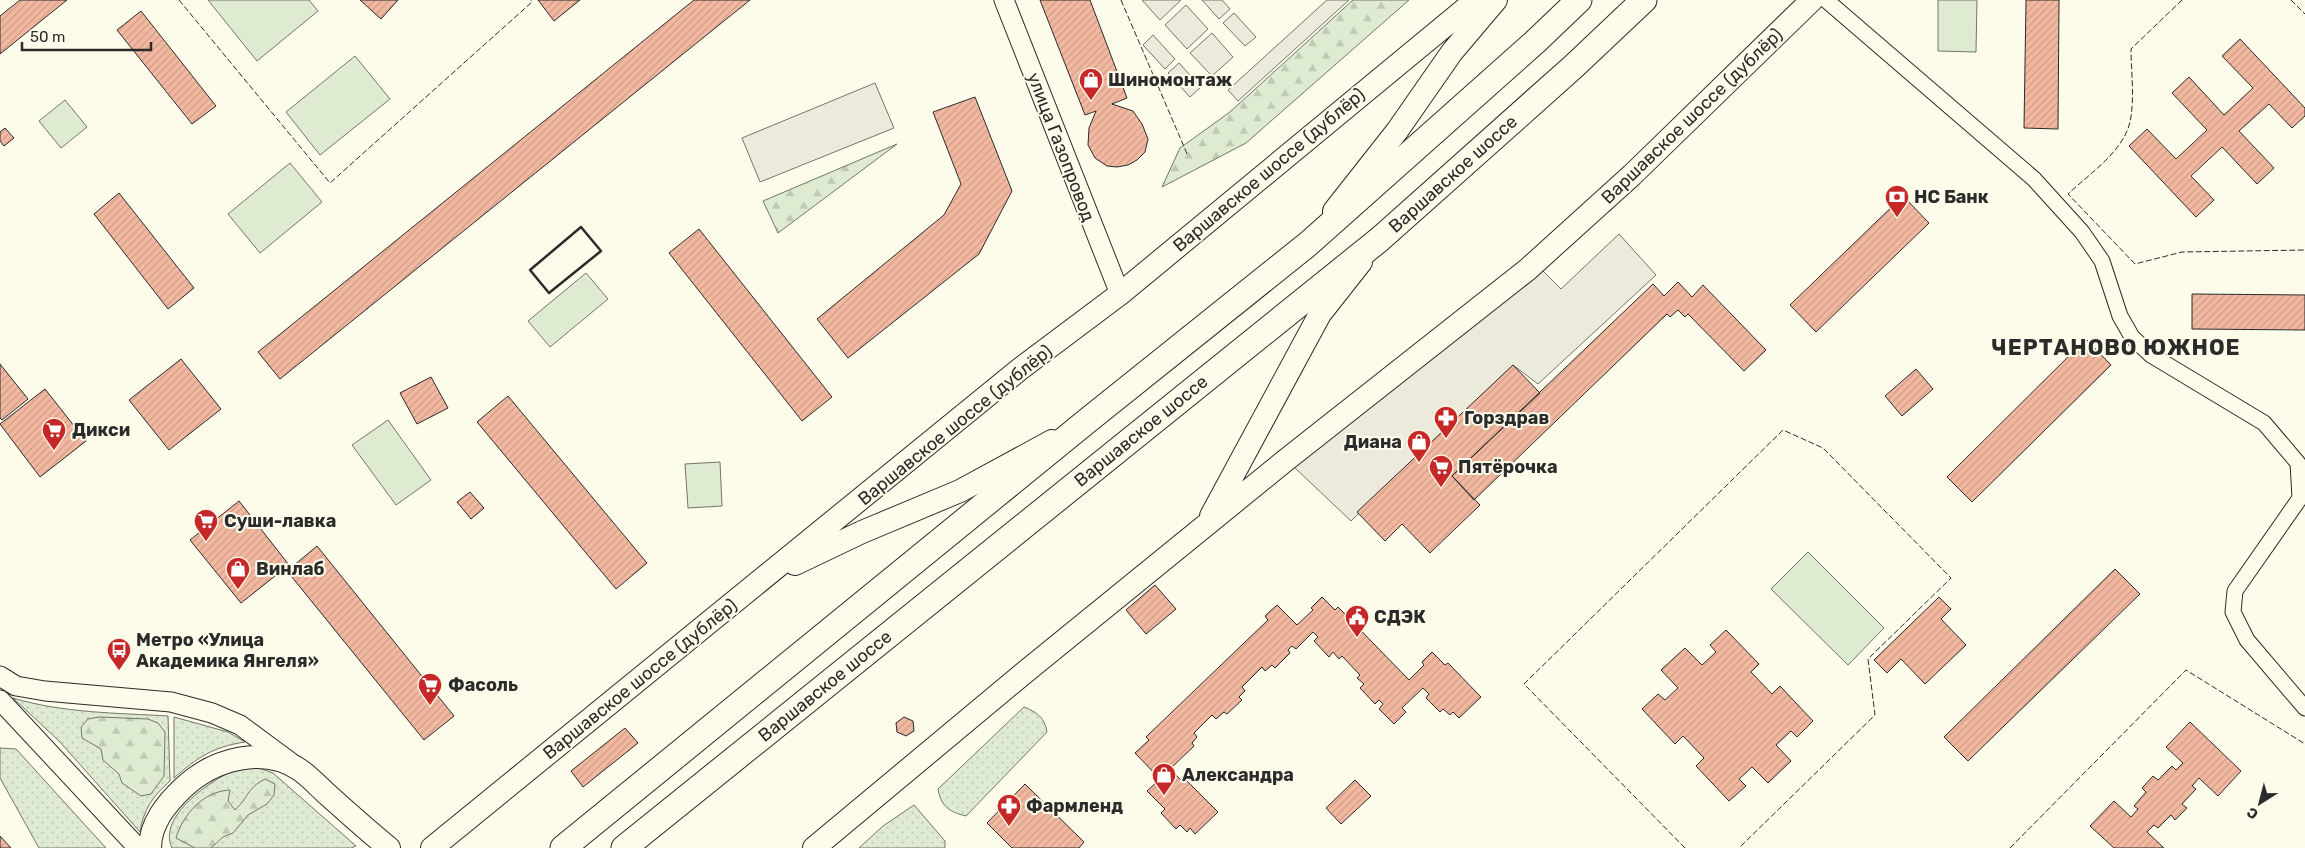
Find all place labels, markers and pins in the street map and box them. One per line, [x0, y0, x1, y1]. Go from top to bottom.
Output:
shop icon: Шиномонтаж [1078, 67, 1104, 101]
place label: Шиномонтаж [1108, 69, 1233, 91]
bank icon: НС Банк [1884, 184, 1910, 218]
place label: НС Банк [1914, 186, 1989, 208]
pharmacy icon: Горздрав [1433, 405, 1459, 439]
place label: Горздрав [1464, 407, 1549, 429]
supermarket icon: Дикси [41, 417, 67, 451]
place label: Дикси [72, 419, 130, 441]
shop icon: Диана [1406, 429, 1432, 463]
place label: Диана [1344, 431, 1402, 453]
supermarket icon: Пятёрочка [1428, 454, 1454, 488]
place label: Пятёрочка [1458, 456, 1558, 478]
supermarket icon: Суши-лавка [193, 508, 219, 542]
place label: Суши-лавка [224, 510, 336, 532]
shop icon: Винлаб [225, 556, 251, 590]
place label: Винлаб [256, 558, 325, 580]
public building icon: СДЭК [1344, 604, 1370, 638]
place label: СДЭК [1374, 606, 1426, 628]
place label: Метро «Улица Академика Янгеля» [136, 629, 319, 672]
bus stop icon: Метро «Улица Академика Янгеля» [106, 637, 132, 671]
supermarket icon: Фасоль [417, 672, 443, 706]
place label: Фасоль [448, 674, 518, 696]
shop icon: Александра [1151, 762, 1177, 796]
place label: Александра [1182, 764, 1294, 786]
pharmacy icon: Фармленд [996, 793, 1022, 827]
place label: Фармленд [1026, 795, 1123, 817]

